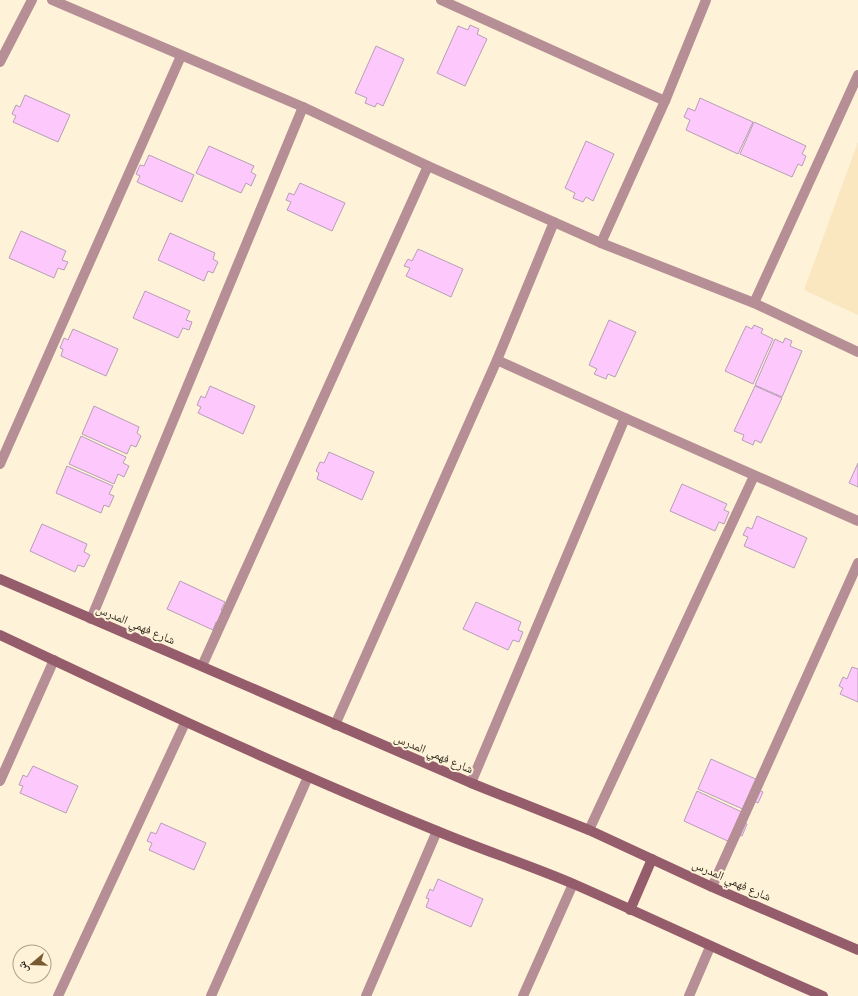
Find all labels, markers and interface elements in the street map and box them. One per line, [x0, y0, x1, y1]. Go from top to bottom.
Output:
street label: شارع فهمي المدرس [93, 601, 178, 650]
street label: شارع فهمي المدرس [391, 730, 476, 779]
street label: شارع فهمي المدرس [689, 856, 774, 907]
north arrow [12, 944, 52, 984]
text: ش [14, 959, 32, 975]

